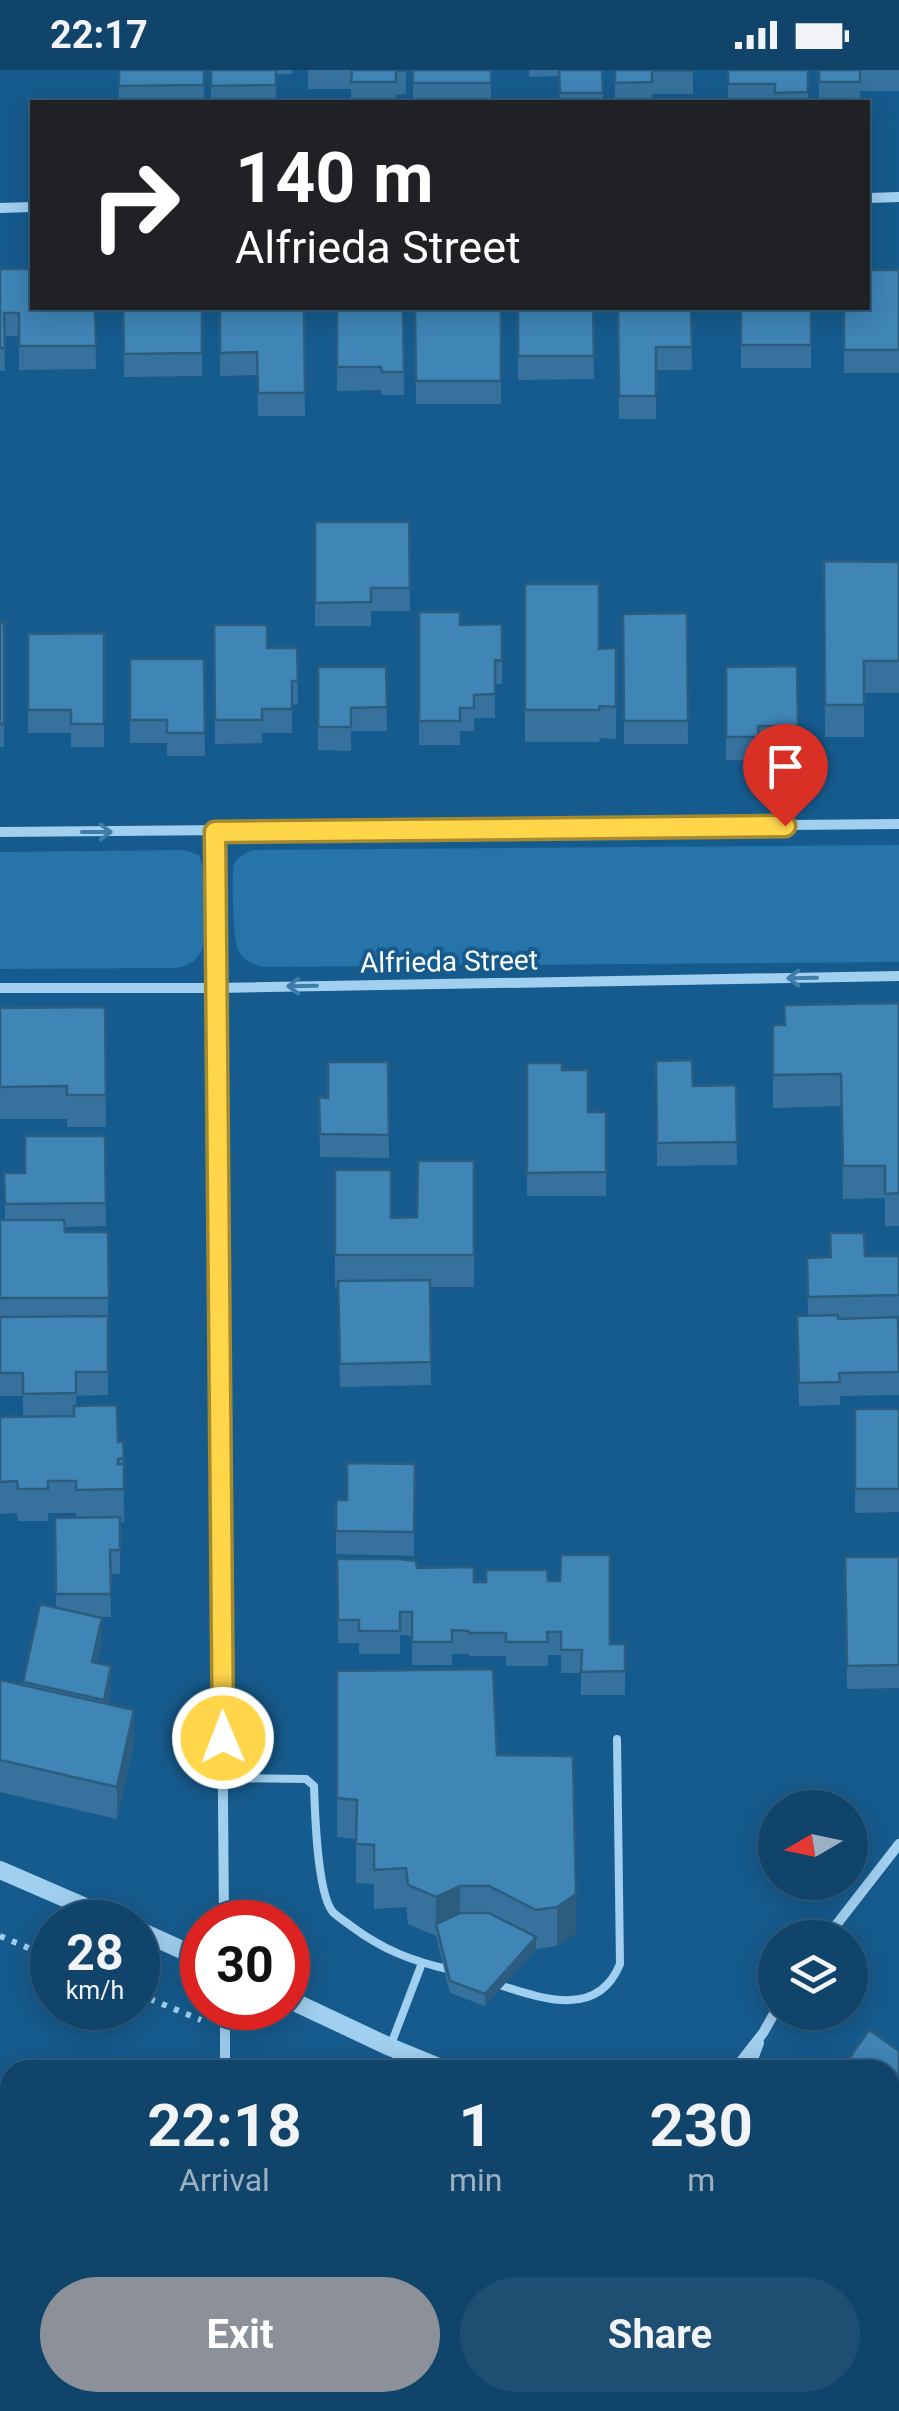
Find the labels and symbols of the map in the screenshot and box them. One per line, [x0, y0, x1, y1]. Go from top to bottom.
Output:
pin [743, 724, 828, 827]
one-way arrow [80, 822, 113, 842]
street label: Alfrieda Street [360, 943, 538, 980]
one-way arrow [786, 968, 818, 987]
one-way arrow [286, 977, 318, 996]
position arrow [171, 1686, 275, 1790]
north arrow [758, 1790, 868, 1900]
speed limit sign: 30 [180, 1900, 310, 2030]

